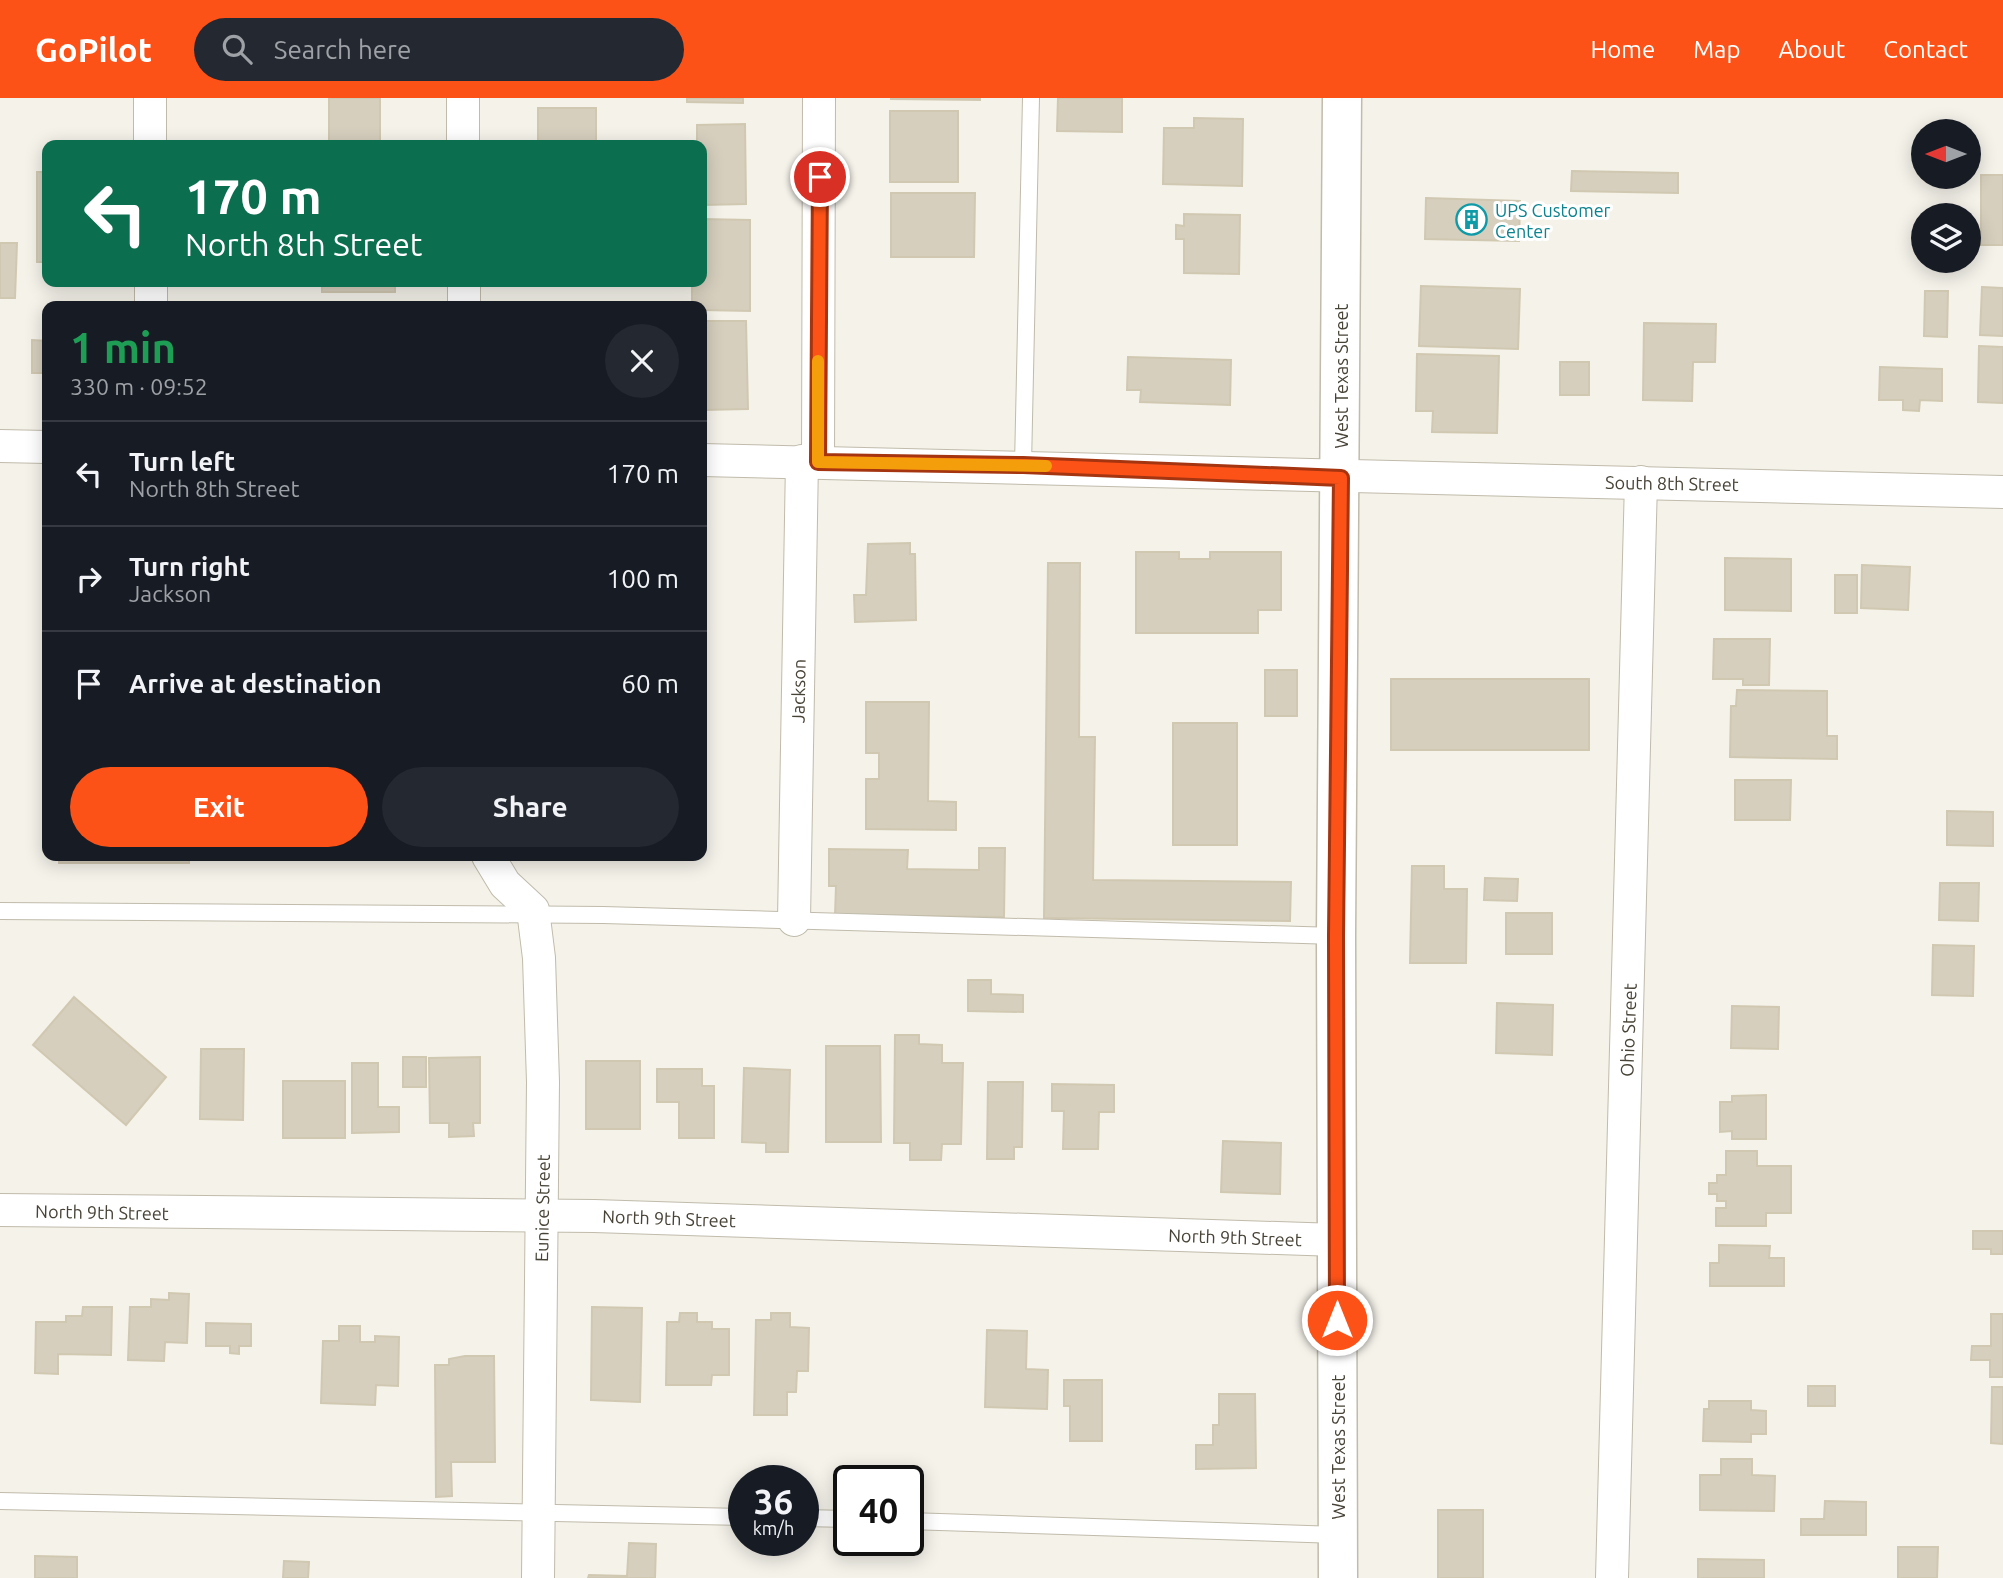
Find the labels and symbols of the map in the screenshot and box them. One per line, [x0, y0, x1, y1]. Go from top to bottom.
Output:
north arrow [1911, 119, 1981, 189]
pin [790, 147, 850, 207]
place label: UPS Customer Center [1495, 200, 1611, 241]
building icon: UPS Customer Center [1455, 203, 1489, 237]
street label: West Texas Street [1331, 304, 1351, 448]
street label: South 8th Street [1605, 472, 1739, 494]
street label: Jackson [787, 659, 809, 723]
street label: Ohio Street [1616, 983, 1640, 1077]
street label: Eunice Street [531, 1154, 553, 1262]
street label: North 9th Street [35, 1201, 169, 1223]
street label: North 9th Street [602, 1206, 736, 1230]
street label: North 9th Street [1168, 1225, 1302, 1249]
position arrow [1300, 1283, 1374, 1357]
street label: West Texas Street [1328, 1375, 1348, 1519]
speed limit sign: 40 [833, 1465, 924, 1556]

